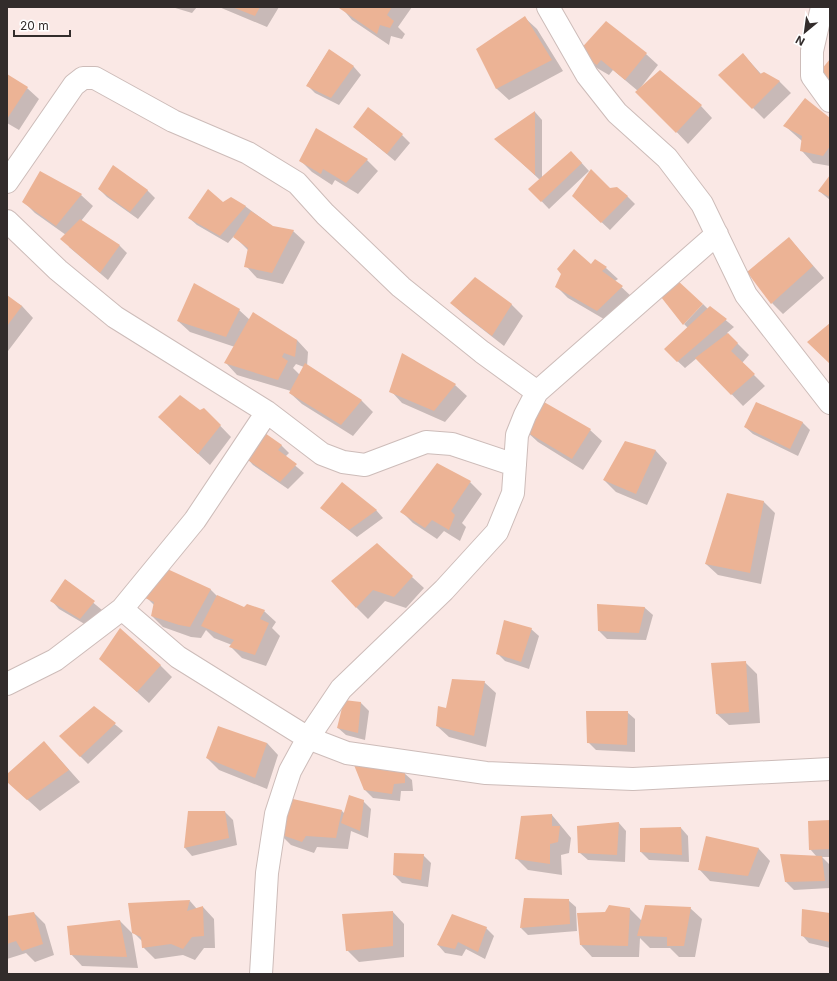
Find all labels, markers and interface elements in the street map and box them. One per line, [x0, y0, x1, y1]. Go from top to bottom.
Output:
scale bar [14, 12, 70, 38]
north arrow [785, 12, 825, 52]
text: 20 m [20, 18, 49, 33]
text: N [793, 33, 807, 49]

